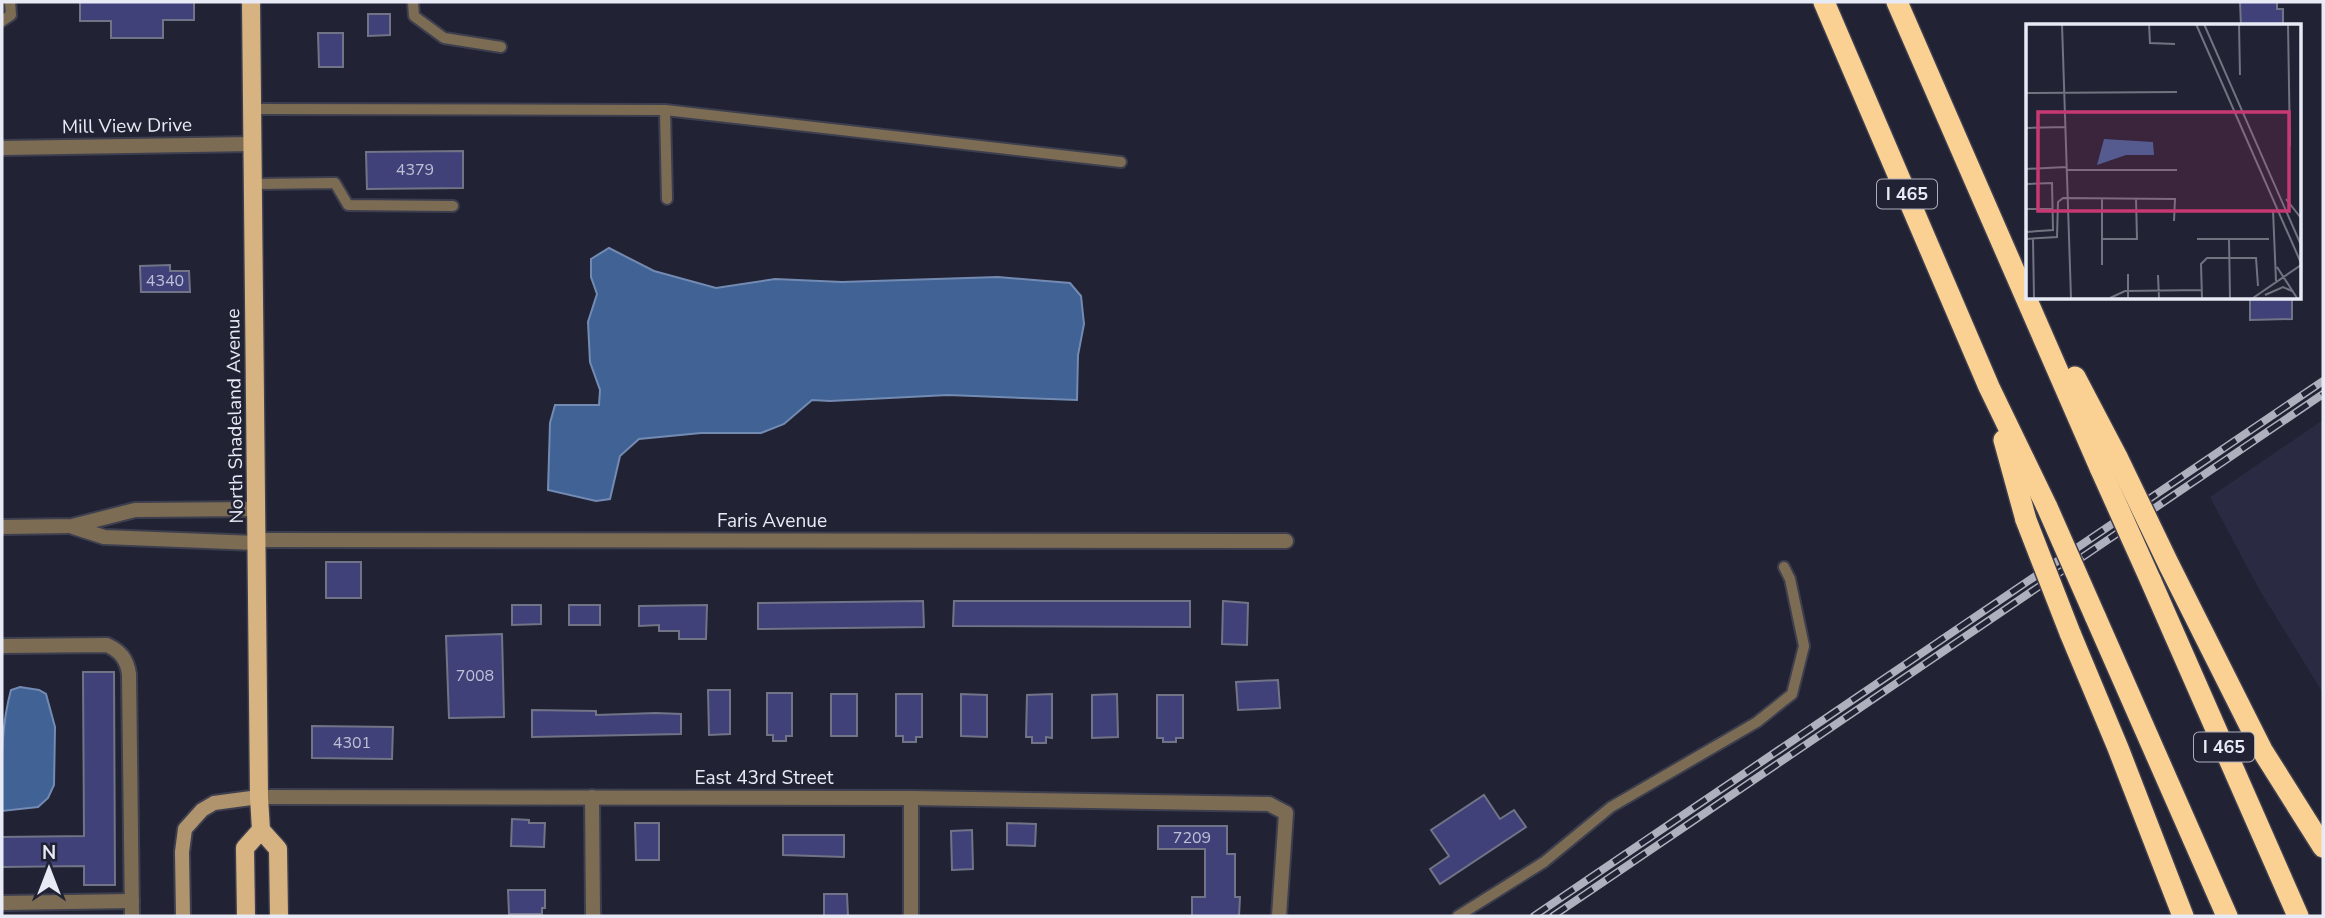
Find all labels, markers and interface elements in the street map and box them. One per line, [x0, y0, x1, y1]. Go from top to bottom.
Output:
inset map [2026, 24, 2300, 299]
street label: Mill View Drive [62, 112, 192, 140]
house number: 4379 [396, 159, 434, 181]
road number: I 465 [1877, 180, 1937, 209]
house number: 4340 [146, 270, 184, 292]
street label: North Shadeland Avenue [220, 308, 250, 524]
street label: Faris Avenue [717, 508, 827, 534]
house number: 7008 [456, 665, 494, 687]
house number: 4301 [333, 732, 371, 754]
road number: I 465 [2194, 732, 2254, 762]
street label: East 43rd Street [695, 765, 834, 791]
house number: 7209 [1173, 827, 1211, 849]
north arrow [14, 834, 84, 904]
text: N [42, 840, 56, 866]

